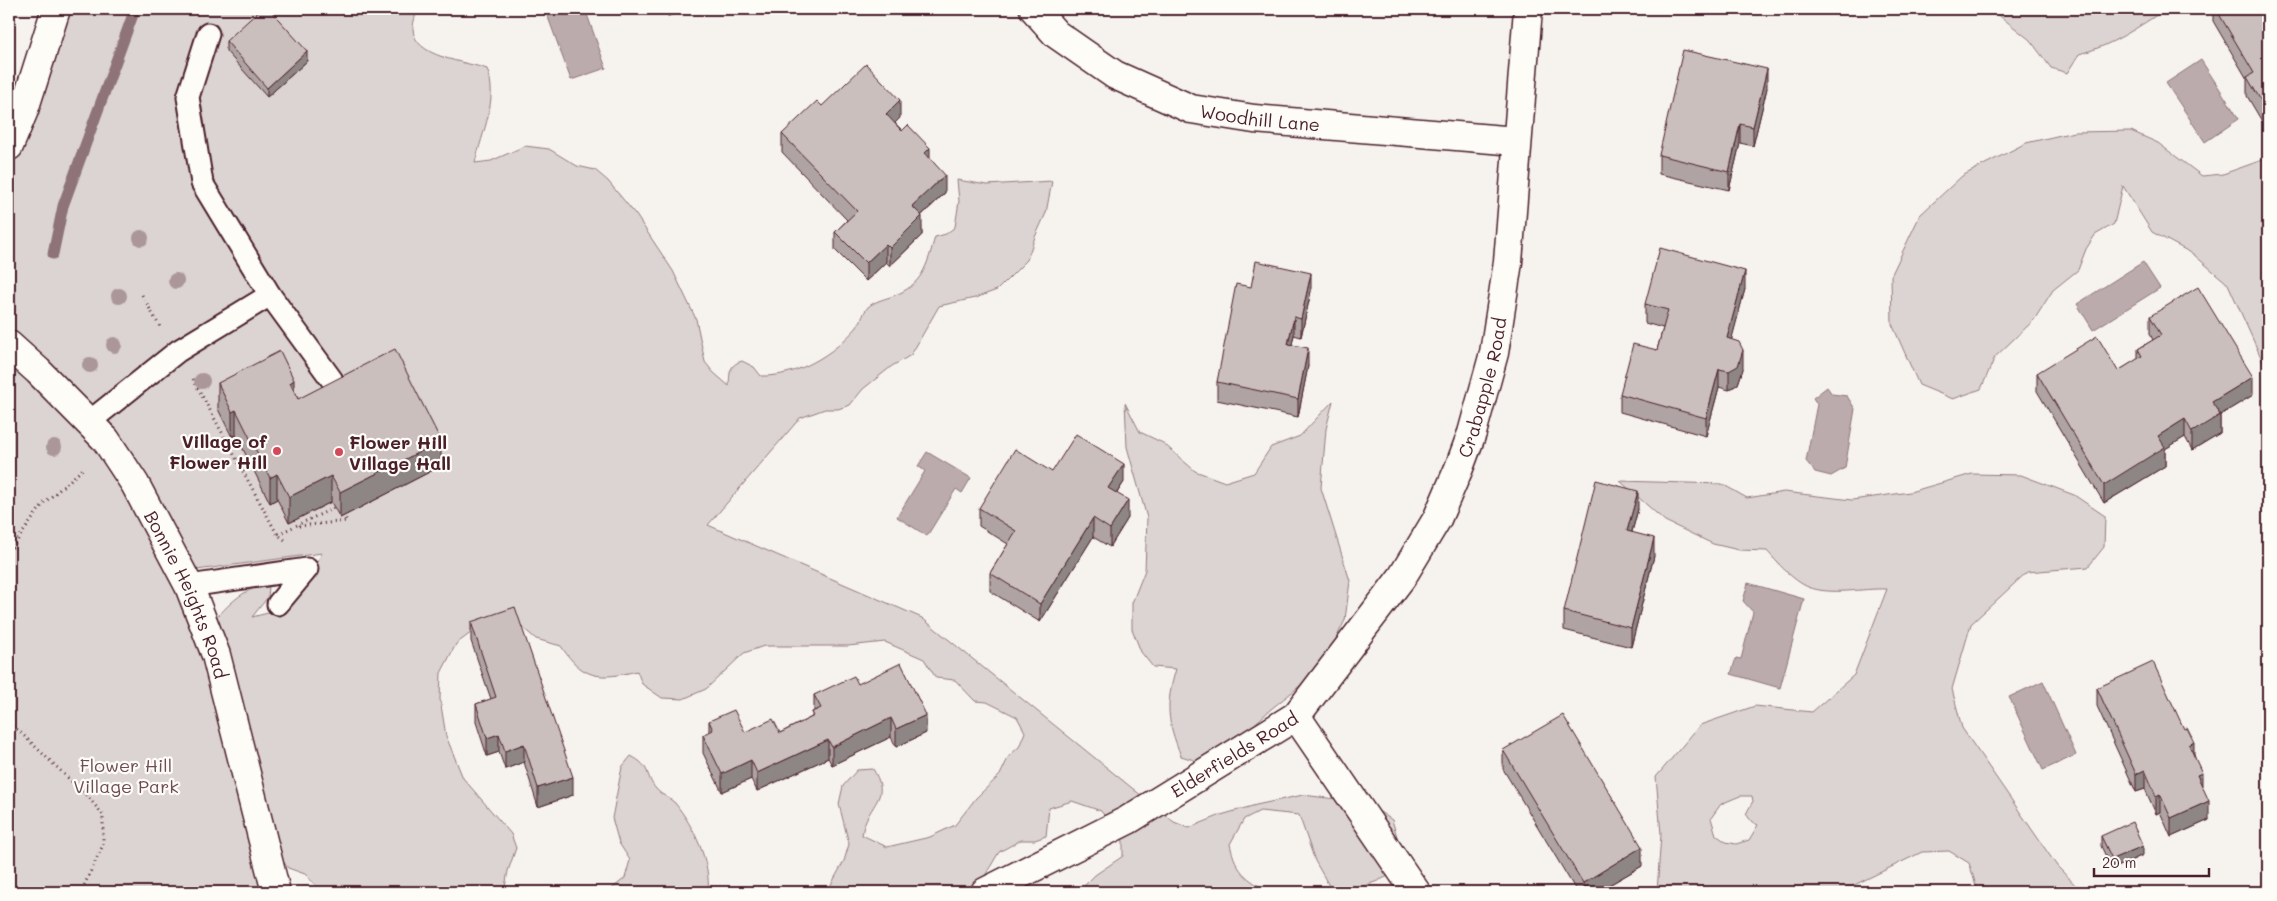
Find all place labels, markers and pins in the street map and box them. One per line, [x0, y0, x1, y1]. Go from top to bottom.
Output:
place label: Village of Flower Hill [169, 429, 267, 474]
place label: Flower Hill Village Hall [349, 430, 451, 475]
marker: Village of Flower Hill [271, 445, 283, 457]
marker: Flower Hill Village Hall [333, 446, 345, 458]

